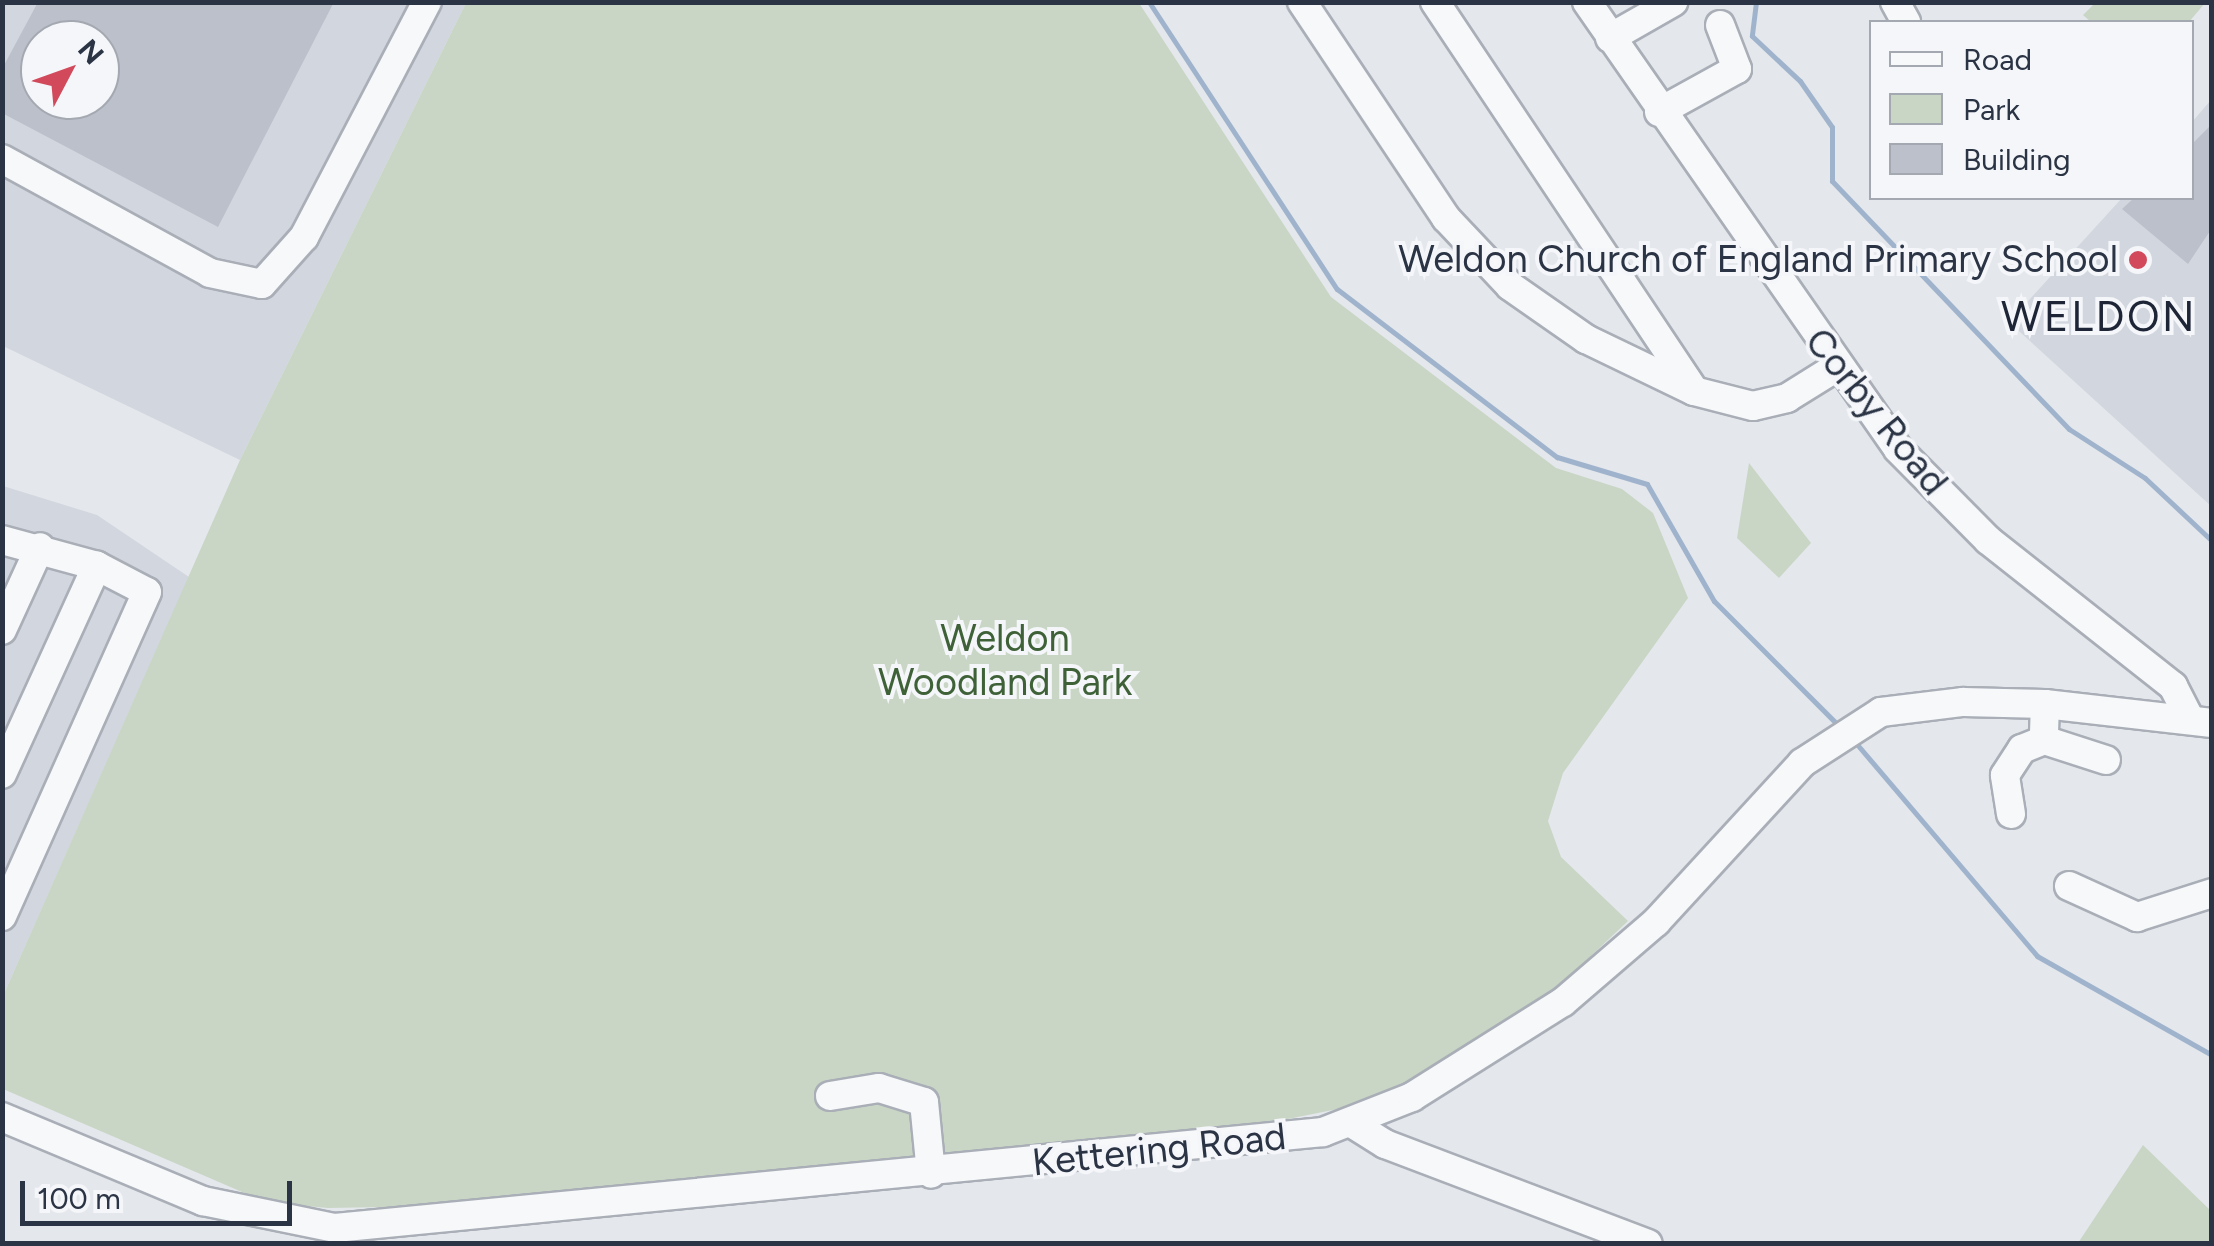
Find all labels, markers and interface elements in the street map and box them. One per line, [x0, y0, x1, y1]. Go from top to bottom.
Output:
north arrow [20, 20, 120, 120]
legend [1869, 20, 2194, 200]
text: N [71, 32, 111, 71]
text: Road [1963, 41, 2032, 78]
text: Park [1963, 91, 2020, 128]
text: Building [1963, 141, 2071, 178]
place label: Weldon Church of England Primary School [1398, 237, 2118, 283]
marker: Weldon Church of England Primary School [2127, 249, 2149, 271]
district label: WELDON [2001, 292, 2197, 342]
street label: Corby Road [1795, 320, 1957, 504]
park label: Weldon Woodland Park [878, 616, 1132, 706]
street label: Kettering Road [1030, 1114, 1288, 1186]
scale bar [25, 1161, 298, 1223]
text: 100 m [37, 1180, 121, 1217]

